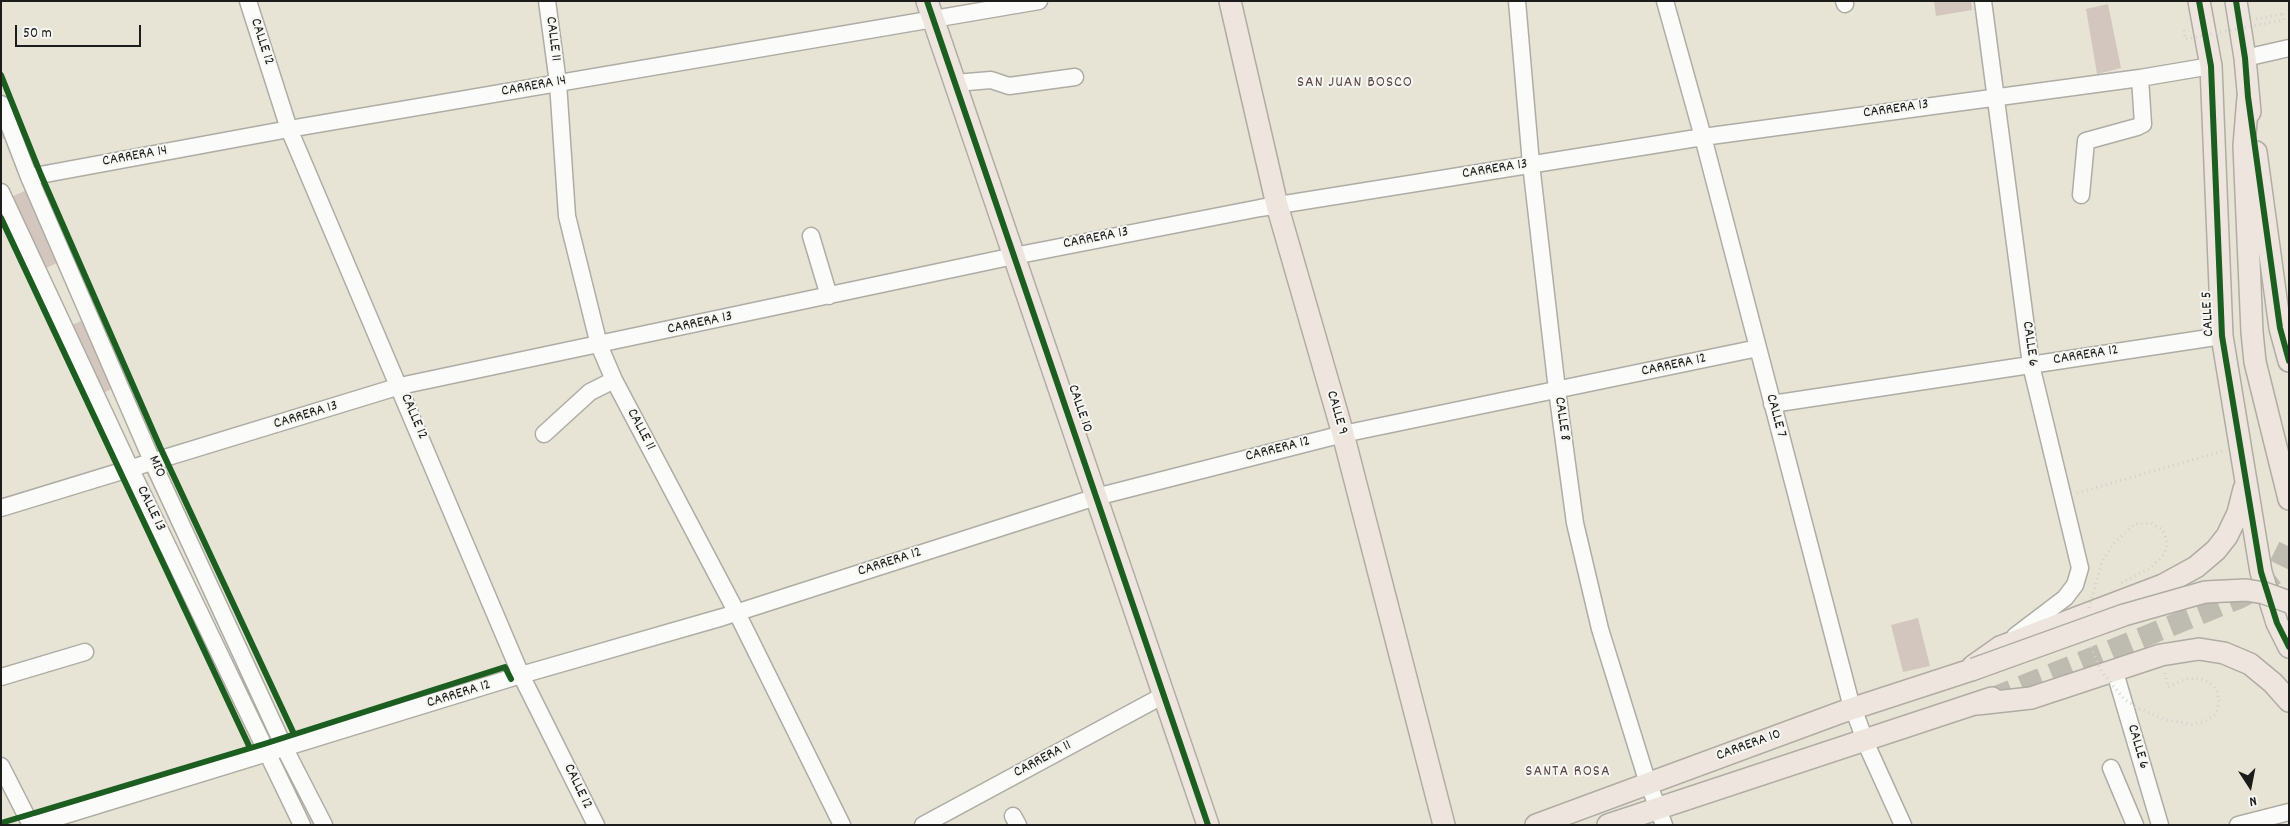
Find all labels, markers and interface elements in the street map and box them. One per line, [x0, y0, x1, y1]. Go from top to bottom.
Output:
scale bar [18, 15, 144, 47]
street label: CALLE 12 [245, 16, 277, 68]
street label: CALLE 11 [540, 16, 564, 62]
text: 50 m [23, 23, 52, 45]
street label: CARRERA 14 [500, 72, 568, 102]
district label: SAN JUAN BOSCO [1295, 74, 1415, 94]
street label: CARRERA 13 [1862, 97, 1930, 123]
street label: CARRERA 14 [101, 142, 169, 172]
street label: CARRERA 13 [1461, 156, 1529, 184]
street label: CARRERA 13 [1062, 224, 1130, 254]
street label: CALLE 5 [2199, 291, 2219, 337]
street label: CARRERA 13 [666, 308, 734, 340]
street label: CALLE 6 [2017, 320, 2041, 368]
street label: CARRERA 12 [2052, 342, 2120, 370]
street label: CARRERA 12 [1640, 350, 1708, 382]
street label: CALLE 10 [1062, 383, 1096, 435]
street label: CALLE 9 [1321, 389, 1351, 437]
street label: CALLE 12 [395, 391, 431, 443]
street label: CALLE 7 [1761, 392, 1789, 440]
street label: CALLE 8 [1549, 396, 1573, 442]
street label: CARRERA 13 [272, 398, 340, 434]
street label: CALLE 11 [622, 406, 658, 454]
street label: CARRERA 12 [1244, 433, 1312, 467]
street label: MIO [143, 453, 169, 481]
street label: CALLE 13 [131, 483, 169, 535]
street label: CARRERA 12 [856, 544, 924, 582]
street label: CARRERA 12 [425, 677, 493, 713]
street label: CALLE 6 [2122, 723, 2152, 771]
street label: CARRERA 10 [1714, 726, 1784, 766]
street label: CARRERA 11 [1011, 737, 1075, 783]
north arrow [2225, 761, 2275, 811]
street label: CALLE 12 [558, 762, 596, 812]
district label: SANTA ROSA [1524, 763, 1612, 783]
text: N [2248, 790, 2258, 811]

